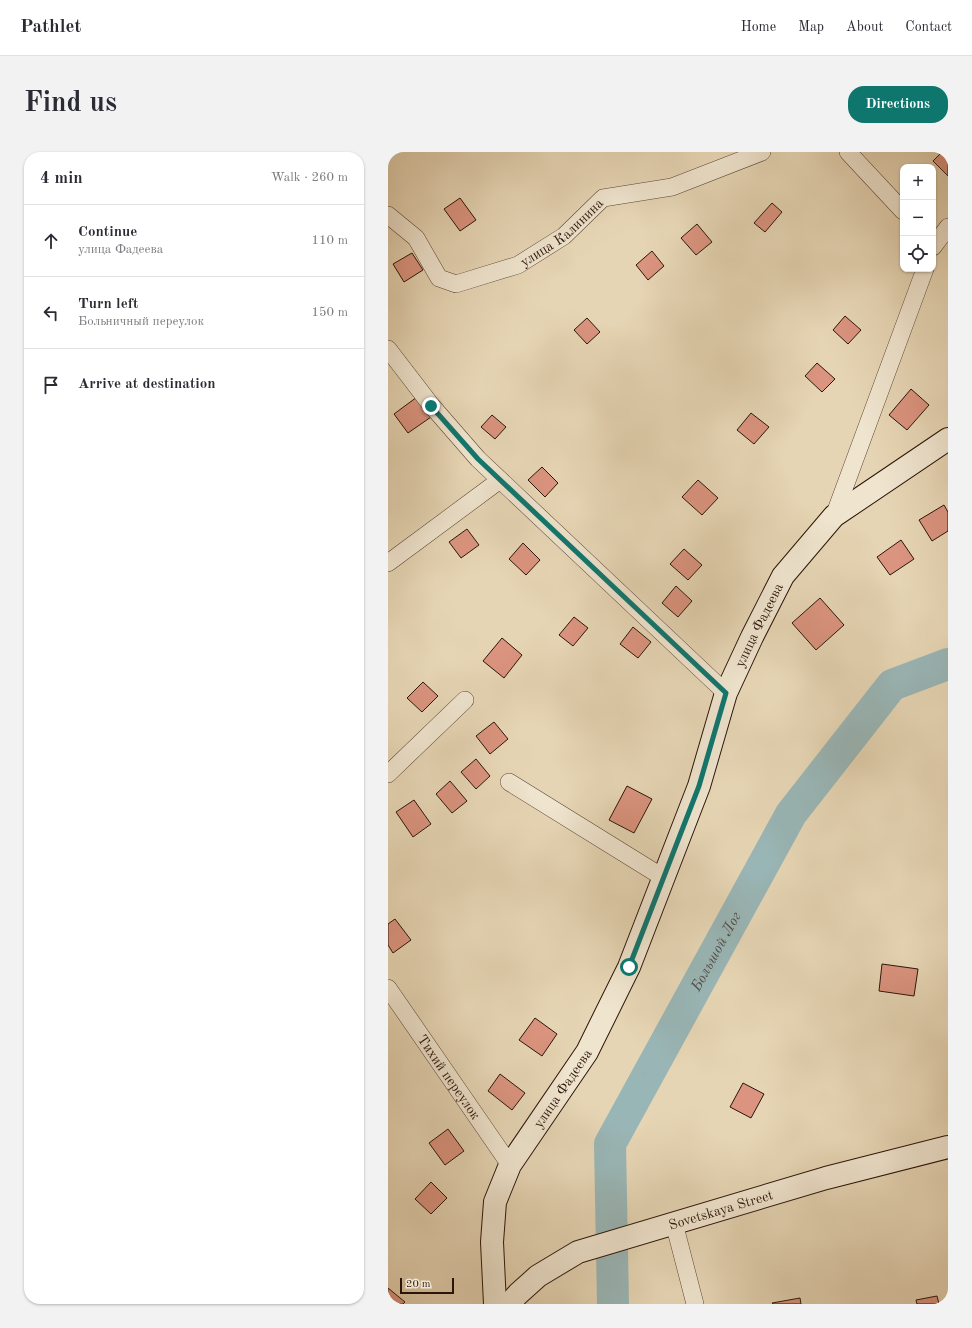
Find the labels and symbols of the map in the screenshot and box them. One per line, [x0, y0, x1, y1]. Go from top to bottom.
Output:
street label: улица Калинина [518, 196, 606, 270]
route end [422, 397, 440, 415]
street label: улица Фадеева [733, 581, 786, 670]
water label: Большой Лог [689, 910, 745, 995]
route start [620, 958, 638, 976]
street label: Тихий переулок [415, 1033, 482, 1122]
street label: улица Фадеева [531, 1047, 595, 1131]
street label: Sovetskaya Street [667, 1188, 775, 1233]
scale bar [400, 1276, 454, 1295]

